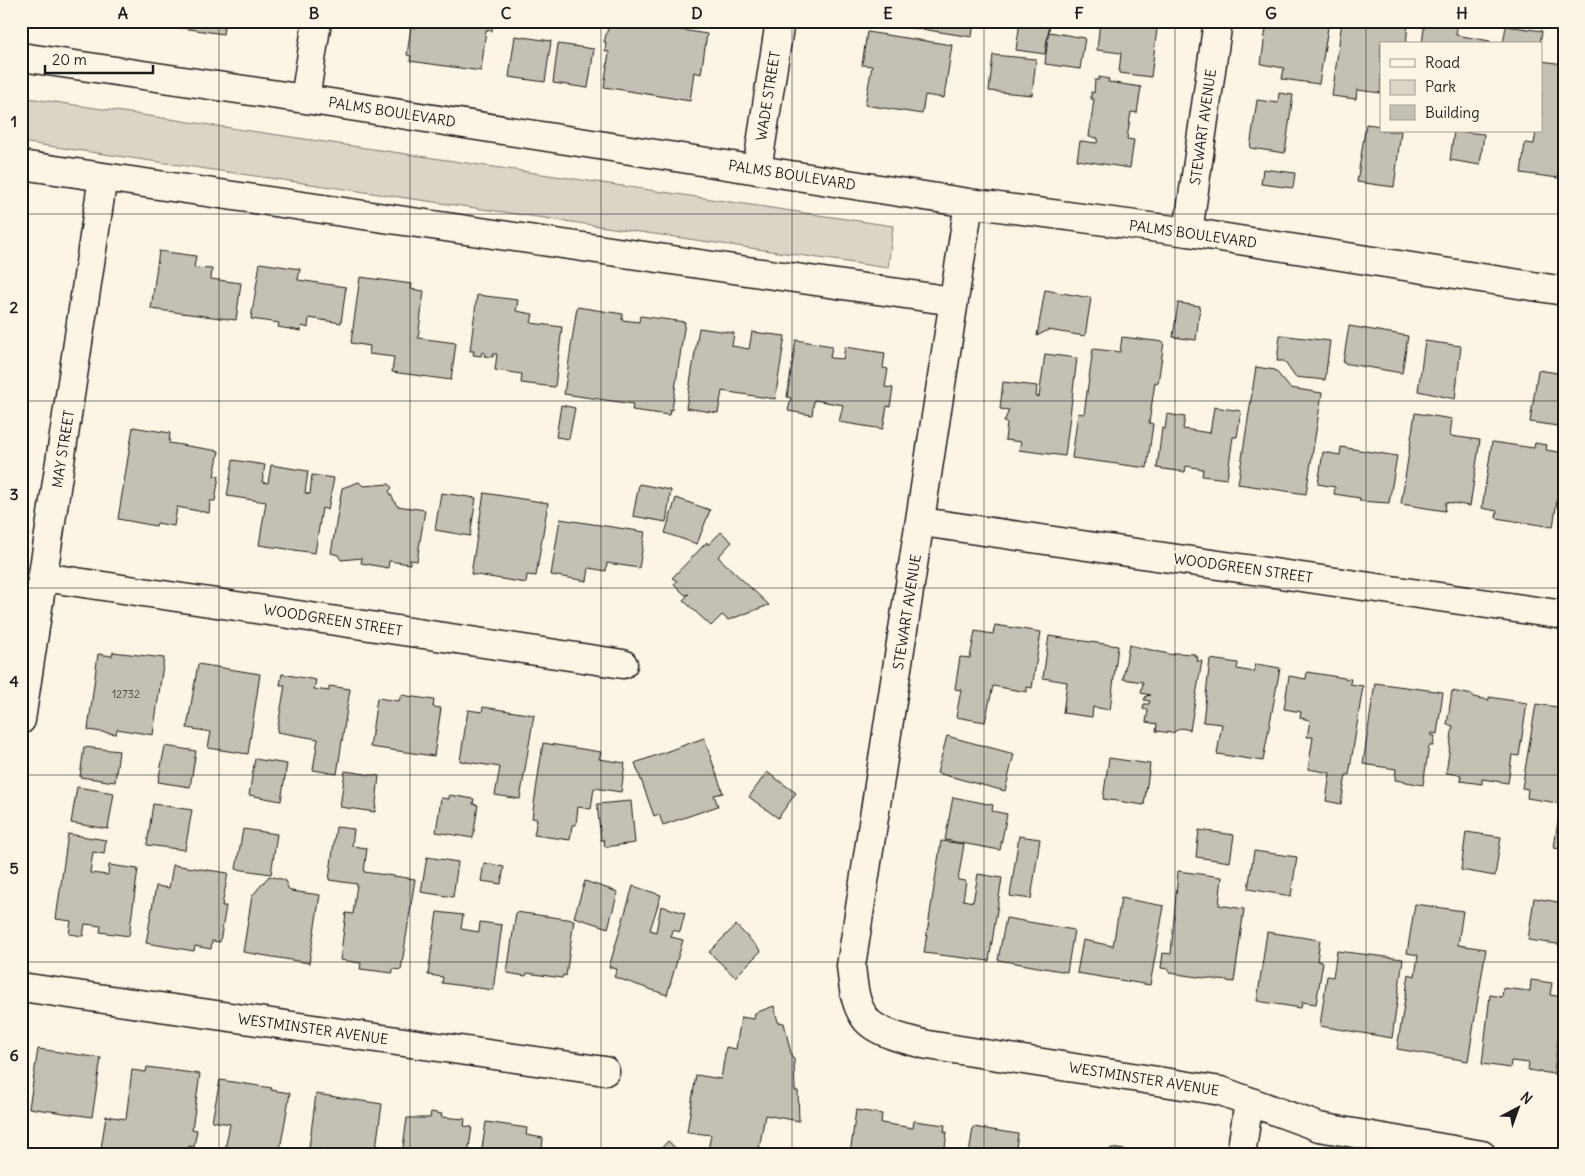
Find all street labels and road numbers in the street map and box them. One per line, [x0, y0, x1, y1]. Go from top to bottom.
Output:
street label: WADE STREET [752, 50, 784, 142]
street label: STEWART AVENUE [1186, 68, 1220, 186]
street label: PALMS BOULEVARD [327, 93, 457, 131]
street label: PALMS BOULEVARD [727, 156, 857, 194]
street label: PALMS BOULEVARD [1128, 216, 1258, 252]
street label: MAY STREET [48, 409, 78, 489]
street label: WOODGREEN STREET [1172, 549, 1314, 587]
street label: STEWART AVENUE [889, 553, 925, 671]
street label: WOODGREEN STREET [262, 600, 404, 640]
street label: WESTMINSTER AVENUE [237, 1010, 389, 1048]
street label: WESTMINSTER AVENUE [1068, 1058, 1220, 1100]

